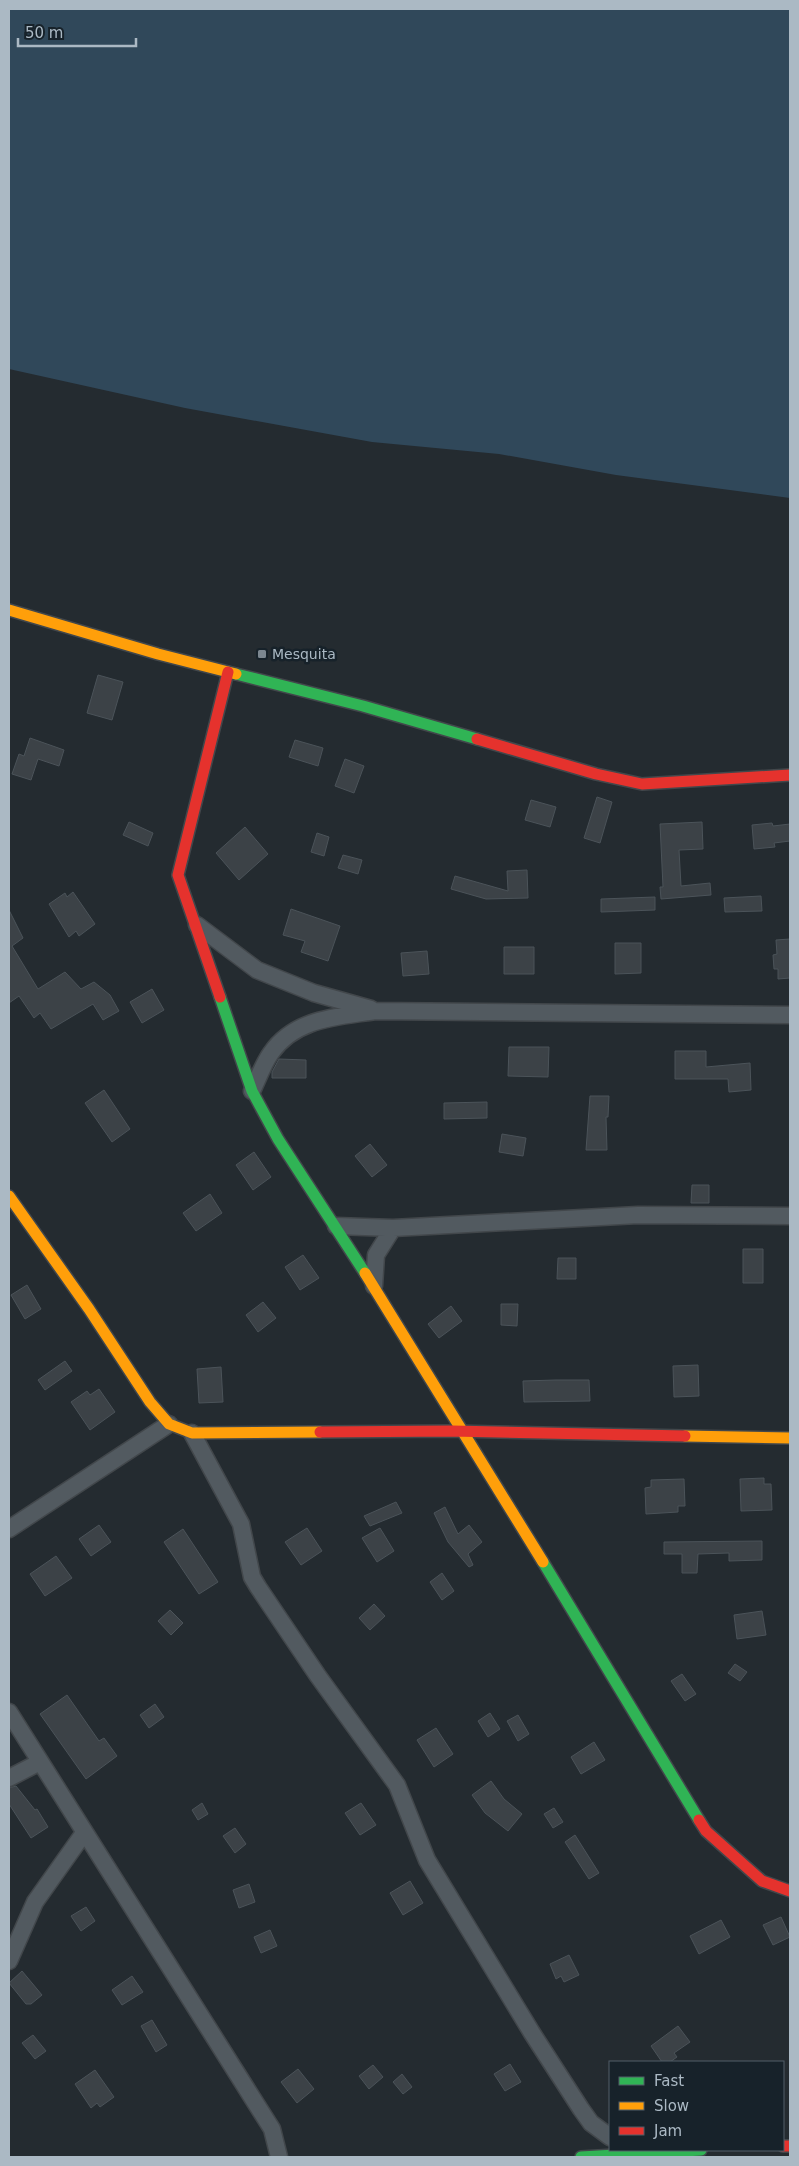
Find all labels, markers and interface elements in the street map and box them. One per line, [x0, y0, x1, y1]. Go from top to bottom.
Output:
scale bar [18, 15, 135, 47]
text: 50 m [25, 24, 63, 42]
place label: Mesquita [272, 646, 336, 662]
marker: Mesquita [256, 648, 268, 660]
legend [609, 2061, 784, 2151]
text: Fast [654, 2072, 684, 2090]
text: Slow [654, 2097, 689, 2115]
text: Jam [653, 2122, 682, 2140]

